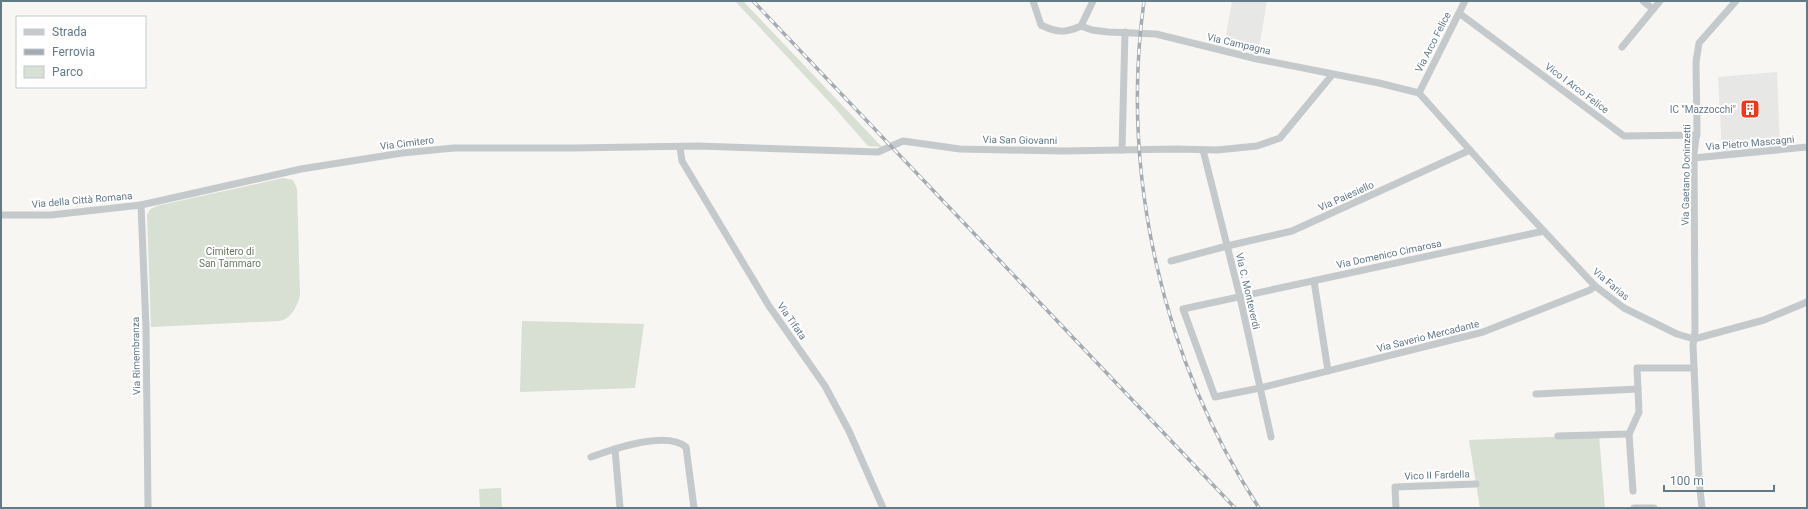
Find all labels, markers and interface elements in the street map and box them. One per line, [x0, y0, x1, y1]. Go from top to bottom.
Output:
street label: Via Arco Felice [1413, 10, 1453, 74]
legend [16, 16, 146, 88]
text: Strada [52, 25, 87, 39]
street label: Via Campagna [1206, 31, 1272, 57]
text: Ferrovia [52, 45, 95, 59]
street label: Vico I Arco Felice [1543, 60, 1611, 116]
text: Parco [52, 65, 83, 79]
building icon: IC "Mazzocchi" [1739, 98, 1761, 120]
place label: IC "Mazzocchi" [1670, 104, 1736, 115]
street label: Via Gaetano Doninzetti [1680, 124, 1692, 226]
street label: Via Cimitero [379, 134, 435, 152]
street label: Via San Giovanni [983, 134, 1057, 146]
street label: Via Pietro Mascagni [1705, 134, 1795, 152]
street label: Via Paiesiello [1317, 179, 1376, 213]
street label: Via della Città Romana [31, 190, 133, 210]
street label: Via Domenico Cimarosa [1335, 237, 1443, 271]
park label: Cimitero di San Tammaro [199, 246, 261, 269]
street label: Via C. Monteverdi [1234, 252, 1262, 330]
street label: Via Farias [1591, 266, 1631, 302]
street label: Via Tifata [775, 300, 809, 342]
street label: Via Rimembranza [130, 317, 142, 395]
street label: Via Saverio Mercadante [1376, 318, 1480, 354]
scale bar [1664, 467, 1774, 493]
street label: Vico II Fardella [1404, 468, 1470, 482]
text: 100 m [1670, 474, 1704, 488]

